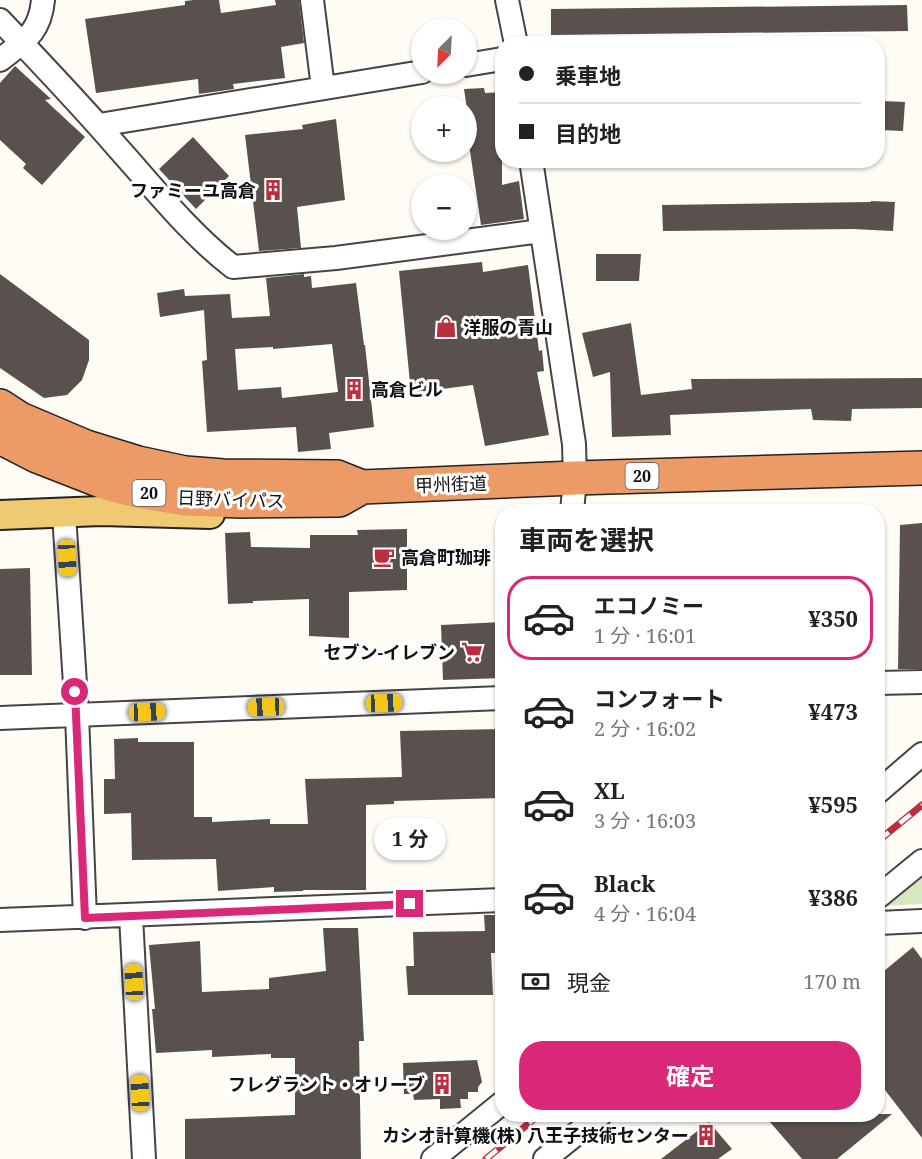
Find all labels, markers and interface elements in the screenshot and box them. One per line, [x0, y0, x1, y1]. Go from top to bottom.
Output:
north arrow [411, 18, 477, 84]
map controls [411, 18, 477, 240]
text: 乗車地 [555, 60, 621, 90]
button: + [411, 96, 477, 162]
text: 目的地 [555, 118, 621, 148]
button: − [411, 174, 477, 240]
place label: ファミーユ高倉 [130, 178, 256, 202]
building icon: ファミーユ高倉 [261, 178, 285, 202]
shop icon: 洋服の青山 [434, 315, 458, 339]
place label: 洋服の青山 [463, 315, 553, 339]
building icon: 高倉ビル [342, 377, 366, 401]
place label: 高倉ビル [371, 377, 443, 401]
road number: 20 [626, 463, 658, 489]
street label: 甲州街道 [415, 471, 487, 497]
road number: 20 [132, 480, 166, 506]
street label: 日野バイパス [177, 485, 285, 513]
text: 車両を選択 [519, 521, 654, 558]
car [57, 540, 77, 576]
cafe icon: 高倉町珈琲 [372, 545, 396, 569]
place label: 高倉町珈琲 [401, 545, 491, 569]
text: エコノミー [594, 590, 704, 620]
icon: car [522, 591, 576, 645]
text: ¥350 [808, 603, 858, 633]
text: 1 分 · 16:01 [594, 622, 696, 649]
place label: セブン-イレブン [323, 640, 455, 664]
supermarket icon: セブン-イレブン [460, 640, 484, 664]
route start [61, 678, 88, 705]
text: コンフォート [594, 683, 725, 713]
icon: car [522, 684, 576, 738]
car [366, 693, 402, 713]
text: ¥473 [808, 696, 858, 726]
car [248, 697, 284, 717]
car [129, 702, 165, 722]
text: 2 分 · 16:02 [594, 715, 696, 742]
text: XL [594, 775, 625, 805]
icon: car [522, 777, 576, 831]
text: ¥595 [808, 789, 858, 819]
text: 3 分 · 16:03 [594, 807, 696, 834]
callout: 1 分 [374, 817, 446, 859]
text: 1 分 [392, 825, 428, 852]
text: Black [594, 868, 655, 898]
icon: car [522, 870, 576, 924]
text: ¥386 [808, 882, 858, 912]
route end [396, 890, 423, 917]
text: 4 分 · 16:04 [594, 900, 696, 927]
car [124, 964, 144, 1000]
icon: cash [519, 965, 552, 998]
text: 現金 [567, 967, 611, 997]
text: 170 m [803, 968, 861, 995]
button: 確定 [519, 1041, 861, 1110]
place label: フレグラント・オリーブ [228, 1072, 425, 1096]
building icon: フレグラント・オリーブ [430, 1072, 454, 1096]
car [130, 1075, 150, 1111]
place label: カシオ計算機(株) 八王子技術センター [382, 1123, 689, 1147]
building icon: カシオ計算機(株) 八王子技術センター [694, 1123, 718, 1147]

